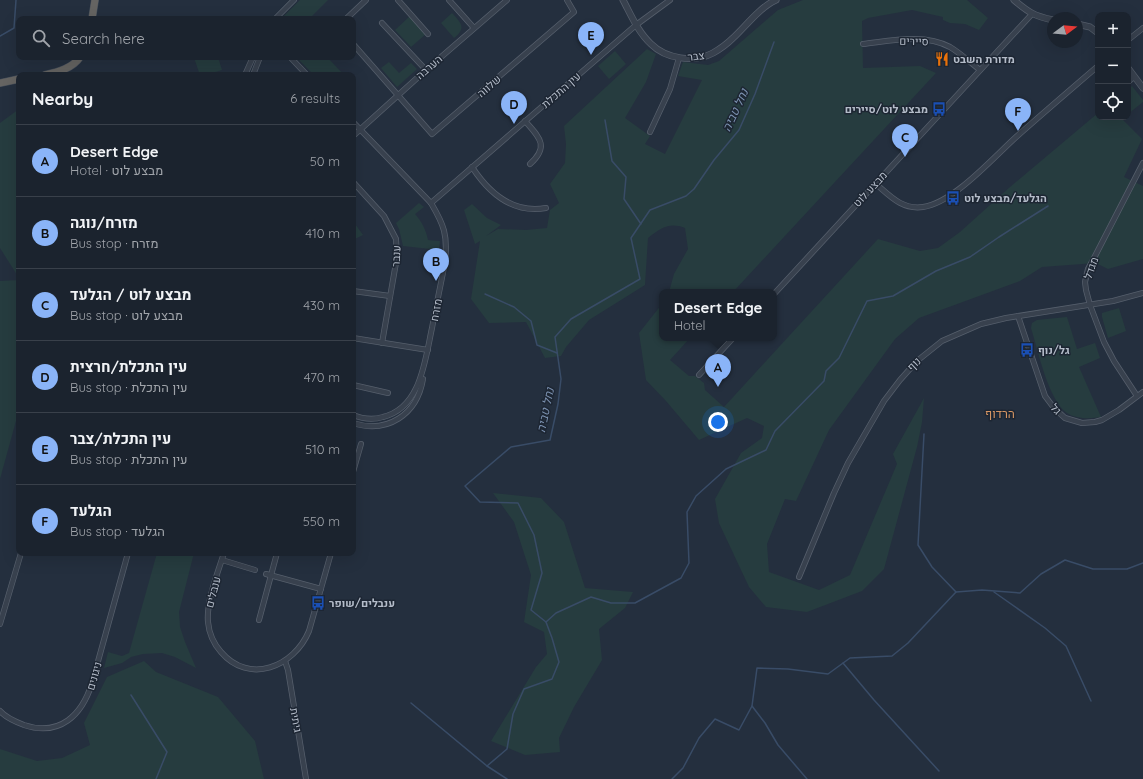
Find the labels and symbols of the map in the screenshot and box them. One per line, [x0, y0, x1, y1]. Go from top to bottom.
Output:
north arrow [1047, 12, 1083, 48]
pin: E [578, 22, 604, 55]
street label: סיירים [899, 34, 929, 48]
street label: צבר [687, 48, 705, 64]
restaurant icon: מדורת השבט [934, 51, 950, 67]
street label: הערבה [413, 52, 445, 82]
place label: מדורת השבט [953, 52, 1015, 66]
street label: עין התכלת [538, 69, 584, 111]
street label: שלווה [474, 72, 504, 100]
water label: נחל טביה [719, 85, 752, 134]
pin: D [501, 91, 527, 124]
pin: F [1005, 98, 1031, 131]
bus stop icon: מבצע לוט/סיירים [931, 101, 947, 117]
place label: מבצע לוט/סיירים [845, 102, 928, 116]
pin: C [892, 124, 918, 157]
street label: מבצע לוט [850, 168, 890, 210]
bus stop icon: הגלעד/מבצע לוט [945, 190, 961, 206]
place label: הגלעד/מבצע לוט [964, 191, 1047, 205]
street label: ענבר [388, 245, 404, 267]
pin: B [423, 248, 449, 281]
street label: מגדל [1081, 255, 1101, 281]
street label: מזרח [427, 297, 445, 323]
bus stop icon: גל/נוף [1019, 342, 1035, 358]
place label: גל/נוף [1038, 343, 1070, 357]
pin: A [705, 354, 731, 387]
street label: נוף [904, 354, 924, 374]
water label: נחל טביה [533, 385, 557, 434]
street label: גל [1048, 401, 1064, 417]
district label: הרדוף [985, 406, 1015, 421]
your location [708, 412, 728, 432]
street label: ענבלים [202, 575, 224, 609]
bus stop icon: ענבלים/שופר [310, 595, 326, 611]
place label: ענבלים/שופר [329, 596, 395, 610]
street label: ניגונים [83, 660, 105, 692]
street label: גיתית [287, 707, 305, 733]

